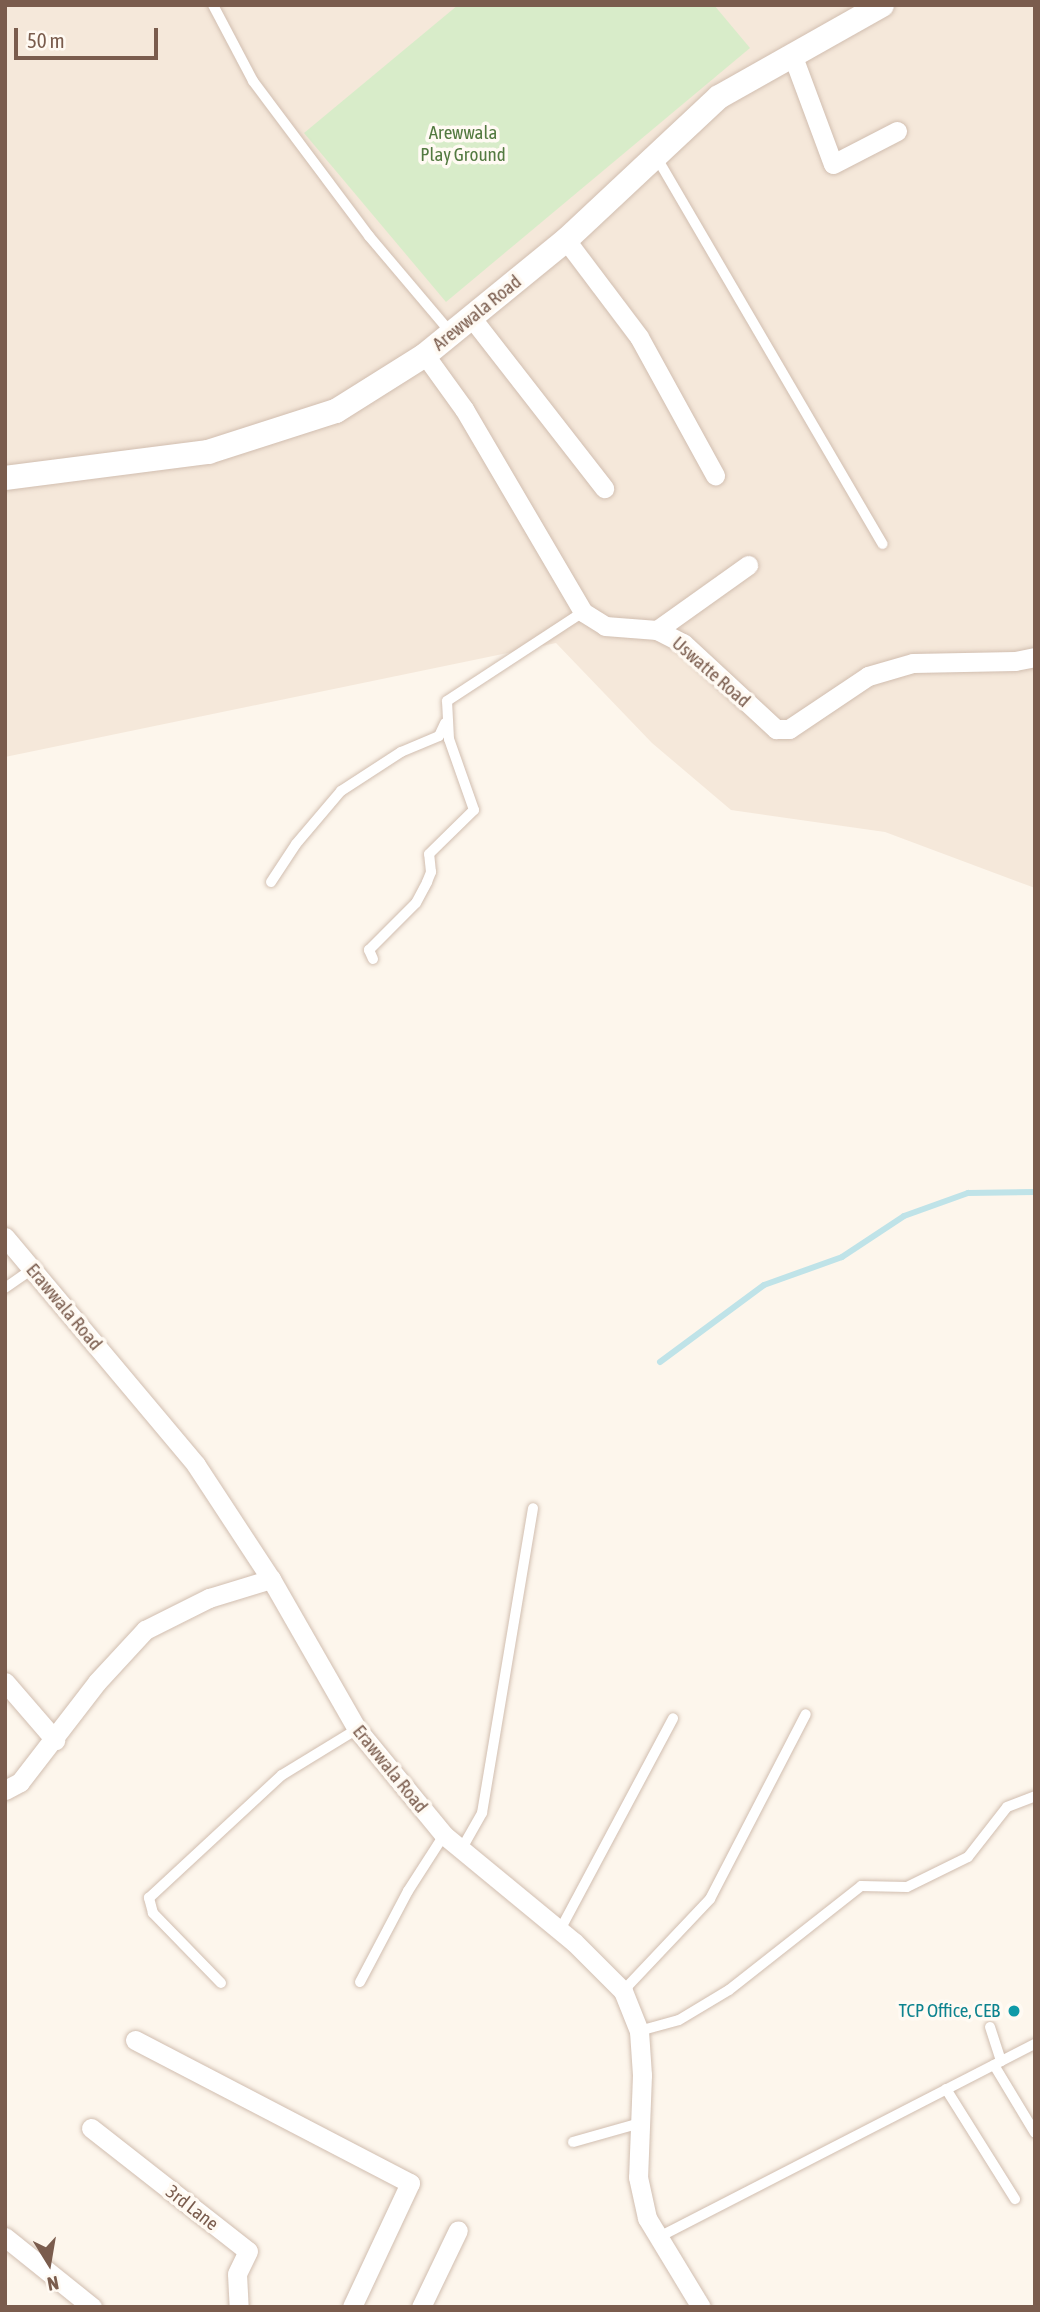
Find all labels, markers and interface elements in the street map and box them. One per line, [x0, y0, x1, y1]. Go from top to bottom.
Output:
scale bar [18, 14, 161, 58]
text: 50 m [27, 28, 65, 52]
park label: Arewwala Play Ground [420, 122, 506, 166]
street label: Arewwala Road [428, 270, 526, 356]
street label: Uswatte Road [667, 632, 755, 712]
street label: Erawwala Road [21, 1259, 107, 1355]
street label: Erawwala Road [348, 1721, 432, 1817]
place label: TCP Office, CEB [899, 2000, 1000, 2022]
marker: TCP Office, CEB [1006, 2003, 1022, 2019]
street label: 3rd Lane [161, 2180, 223, 2236]
north arrow [14, 2228, 84, 2298]
text: N [45, 2272, 61, 2295]

